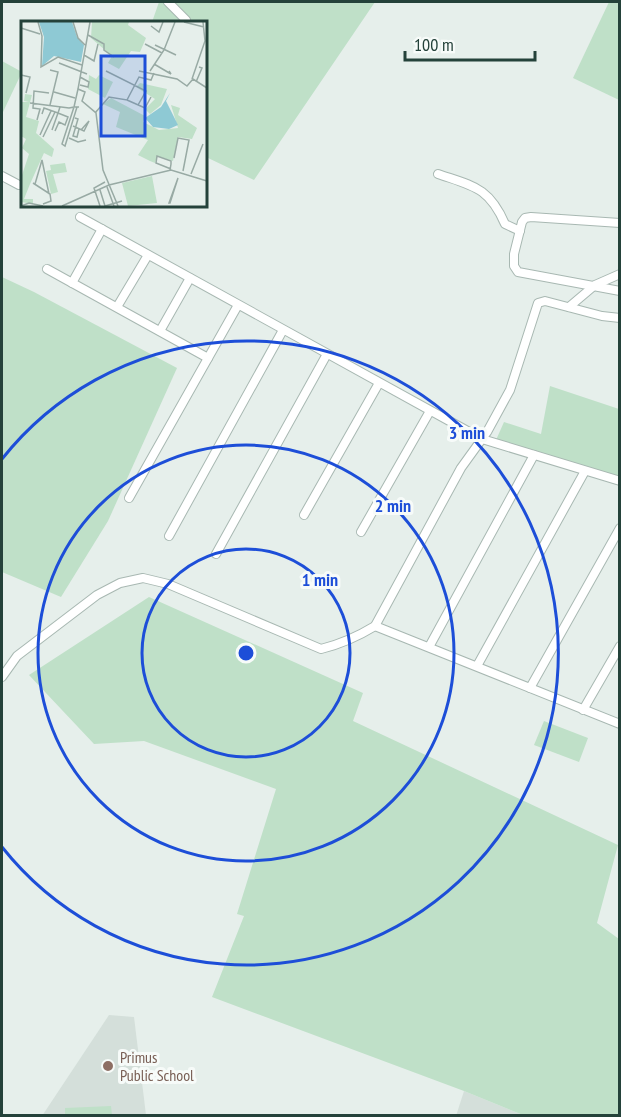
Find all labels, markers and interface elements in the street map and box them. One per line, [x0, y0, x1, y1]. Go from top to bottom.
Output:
inset map [21, 21, 207, 207]
scale bar [405, 24, 536, 62]
text: 100 m [414, 33, 454, 56]
text: 3 min [449, 421, 485, 444]
text: 2 min [375, 494, 411, 517]
text: 1 min [302, 568, 338, 591]
centre of rings [236, 643, 256, 663]
place label: Primus Public School [120, 1047, 194, 1085]
marker: Primus Public School [101, 1059, 115, 1073]

